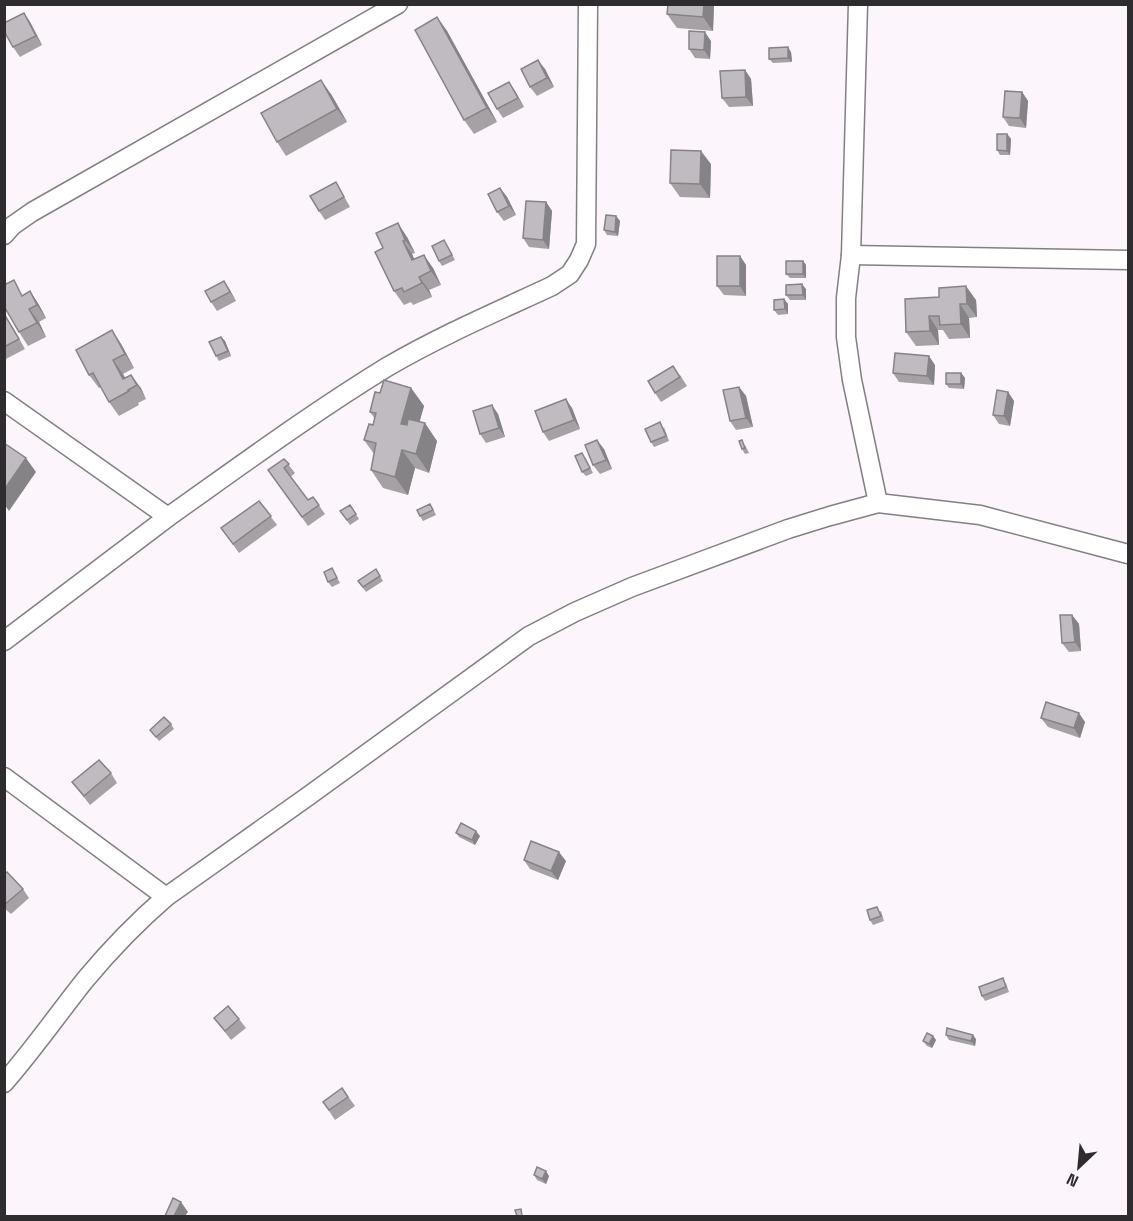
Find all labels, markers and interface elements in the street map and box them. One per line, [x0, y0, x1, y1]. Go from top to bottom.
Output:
north arrow [1049, 1137, 1109, 1197]
text: N [1063, 1168, 1082, 1192]

